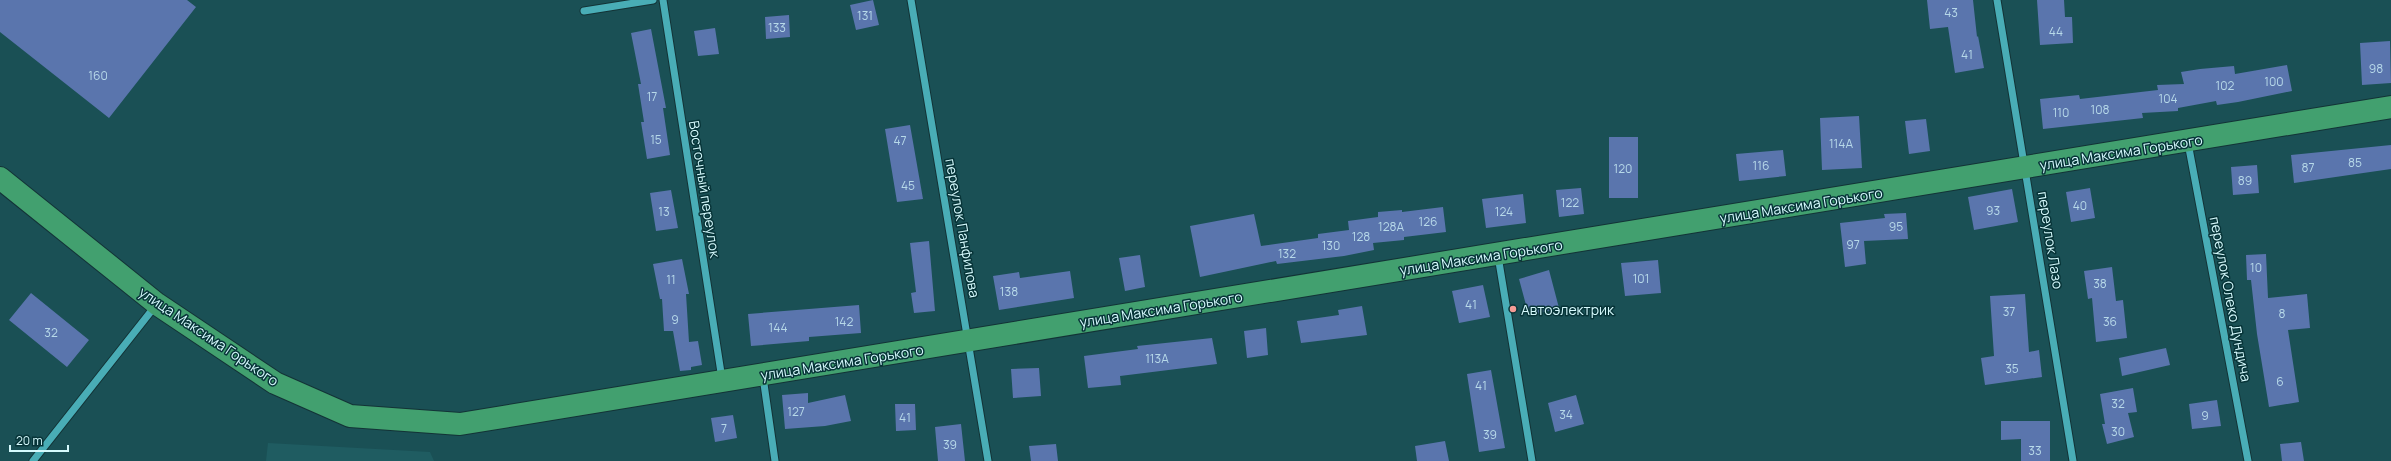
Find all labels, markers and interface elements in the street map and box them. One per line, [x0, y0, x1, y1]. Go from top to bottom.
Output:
house number: 43 [1944, 4, 1958, 21]
house number: 131 [857, 7, 873, 24]
house number: 133 [768, 19, 786, 36]
house number: 44 [2049, 23, 2063, 40]
house number: 41 [1961, 46, 1973, 63]
house number: 98 [2369, 60, 2383, 77]
house number: 160 [88, 67, 108, 84]
house number: 100 [2264, 73, 2284, 90]
house number: 102 [2216, 77, 2235, 94]
house number: 17 [647, 88, 657, 105]
house number: 104 [2158, 90, 2178, 107]
house number: 108 [2091, 101, 2110, 118]
house number: 110 [2053, 104, 2069, 121]
street label: Восточный переулок [685, 119, 725, 260]
street label: улица Максима Горького [2038, 130, 2204, 174]
house number: 15 [650, 131, 662, 148]
house number: 47 [893, 132, 907, 149]
house number: 114А [1829, 135, 1853, 152]
house number: 85 [2348, 154, 2362, 171]
street label: переулок Панфилова [941, 157, 985, 299]
house number: 116 [1753, 157, 1769, 174]
house number: 87 [2302, 159, 2315, 176]
house number: 120 [1614, 160, 1632, 177]
house number: 89 [2238, 172, 2252, 189]
house number: 45 [901, 177, 915, 194]
street label: улица Максима Горького [1718, 183, 1884, 227]
street label: переулок Лазо [2034, 190, 2068, 290]
house number: 122 [1561, 194, 1579, 211]
house number: 40 [2073, 197, 2087, 214]
house number: 93 [1986, 202, 2000, 219]
house number: 13 [658, 203, 670, 220]
house number: 124 [1495, 203, 1513, 220]
house number: 126 [1419, 213, 1437, 230]
street label: переулок Олеко Дундича [2206, 215, 2256, 383]
house number: 128А [1378, 218, 1404, 235]
house number: 95 [1889, 218, 1903, 235]
house number: 128 [1352, 228, 1370, 245]
street label: улица Максима Горького [1398, 235, 1564, 279]
house number: 97 [1846, 236, 1860, 253]
house number: 130 [1322, 237, 1340, 254]
house number: 132 [1278, 245, 1296, 262]
house number: 10 [2250, 259, 2262, 276]
house number: 101 [1633, 270, 1649, 287]
house number: 11 [666, 271, 676, 288]
house number: 38 [2093, 275, 2107, 292]
street label: улица Максима Горького [135, 282, 283, 390]
house number: 138 [1000, 283, 1018, 300]
street label: улица Максима Горького [1078, 287, 1244, 331]
house number: 41 [1465, 296, 1477, 313]
place label: Автоэлектрик [1521, 300, 1615, 319]
house number: 37 [2003, 303, 2015, 320]
marker: Автоэлектрик [1508, 304, 1518, 314]
house number: 8 [2279, 305, 2286, 322]
house number: 9 [671, 311, 679, 328]
house number: 142 [835, 313, 853, 330]
house number: 36 [2103, 313, 2117, 330]
house number: 144 [769, 319, 787, 336]
house number: 32 [44, 324, 58, 341]
street label: улица Максима Горького [759, 340, 925, 384]
house number: 113А [1145, 350, 1169, 367]
house number: 35 [2005, 360, 2019, 377]
house number: 6 [2276, 373, 2284, 390]
house number: 41 [1475, 377, 1487, 394]
house number: 32 [2111, 395, 2125, 412]
house number: 127 [787, 403, 805, 420]
house number: 34 [1559, 406, 1573, 423]
house number: 9 [2201, 407, 2209, 424]
house number: 41 [899, 409, 911, 426]
house number: 7 [721, 420, 727, 437]
house number: 30 [2111, 423, 2125, 440]
house number: 39 [1483, 426, 1497, 443]
scale bar [10, 427, 68, 453]
text: 20 m [16, 432, 43, 449]
house number: 39 [943, 436, 957, 453]
house number: 33 [2028, 442, 2042, 459]

